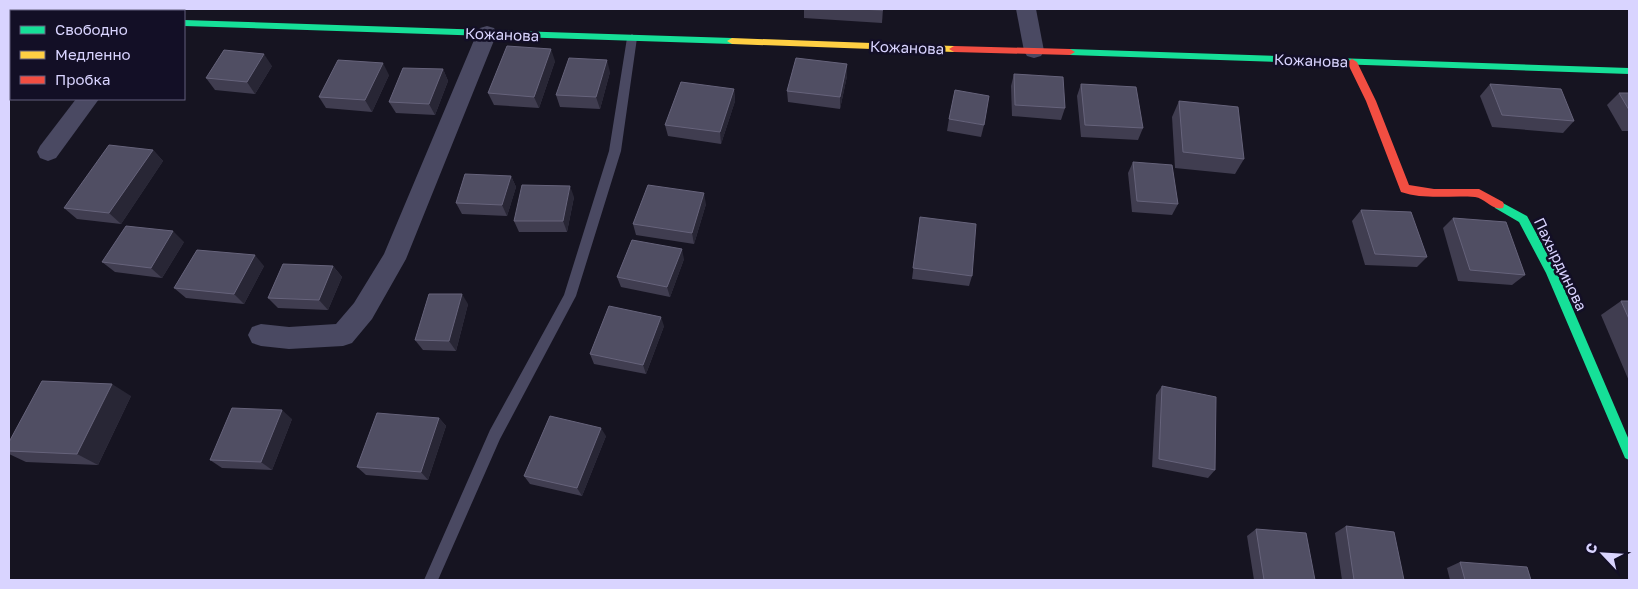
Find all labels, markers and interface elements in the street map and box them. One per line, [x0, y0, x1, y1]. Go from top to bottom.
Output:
legend [10, 10, 185, 100]
text: Свободно [55, 20, 128, 38]
street label: Кожанова [465, 24, 539, 44]
street label: Кожанова [870, 37, 944, 57]
text: Медленно [55, 45, 131, 63]
street label: Кожанова [1274, 50, 1348, 70]
text: Пробка [55, 70, 110, 88]
street label: Пахырдинова [1531, 215, 1591, 313]
north arrow [1578, 529, 1628, 579]
text: С [1581, 540, 1601, 556]

